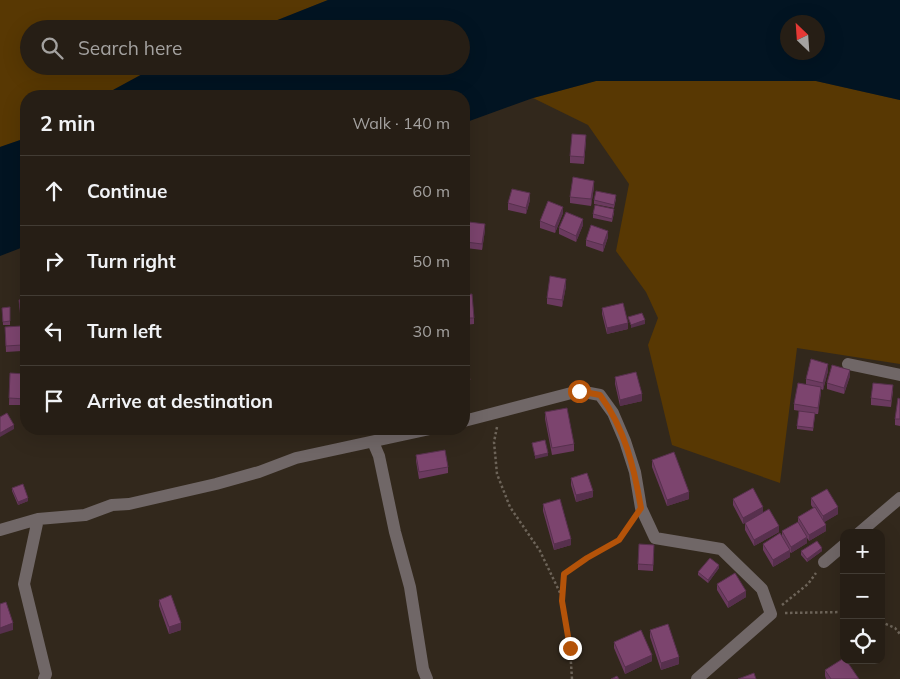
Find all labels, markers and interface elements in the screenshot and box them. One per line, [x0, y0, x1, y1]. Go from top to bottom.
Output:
north arrow [780, 15, 825, 60]
search box [20, 20, 470, 75]
icon: search [38, 34, 66, 62]
text: Search here [78, 36, 182, 60]
text: 2 min [40, 110, 95, 136]
text: Walk · 140 m [352, 113, 450, 133]
icon: ahead [40, 177, 68, 205]
text: Continue [87, 179, 167, 203]
text: 60 m [413, 181, 450, 201]
icon: right [40, 247, 68, 275]
text: Turn right [87, 249, 176, 273]
text: 50 m [413, 251, 450, 271]
icon: left [40, 317, 68, 345]
text: Turn left [87, 319, 162, 343]
text: 30 m [413, 321, 450, 341]
route start [568, 380, 591, 403]
icon: arrive [40, 387, 68, 415]
text: Arrive at destination [87, 389, 273, 413]
map controls [840, 529, 885, 664]
button: + [840, 529, 885, 574]
button: − [840, 574, 885, 619]
button: locate [840, 619, 885, 664]
route end [559, 637, 582, 660]

